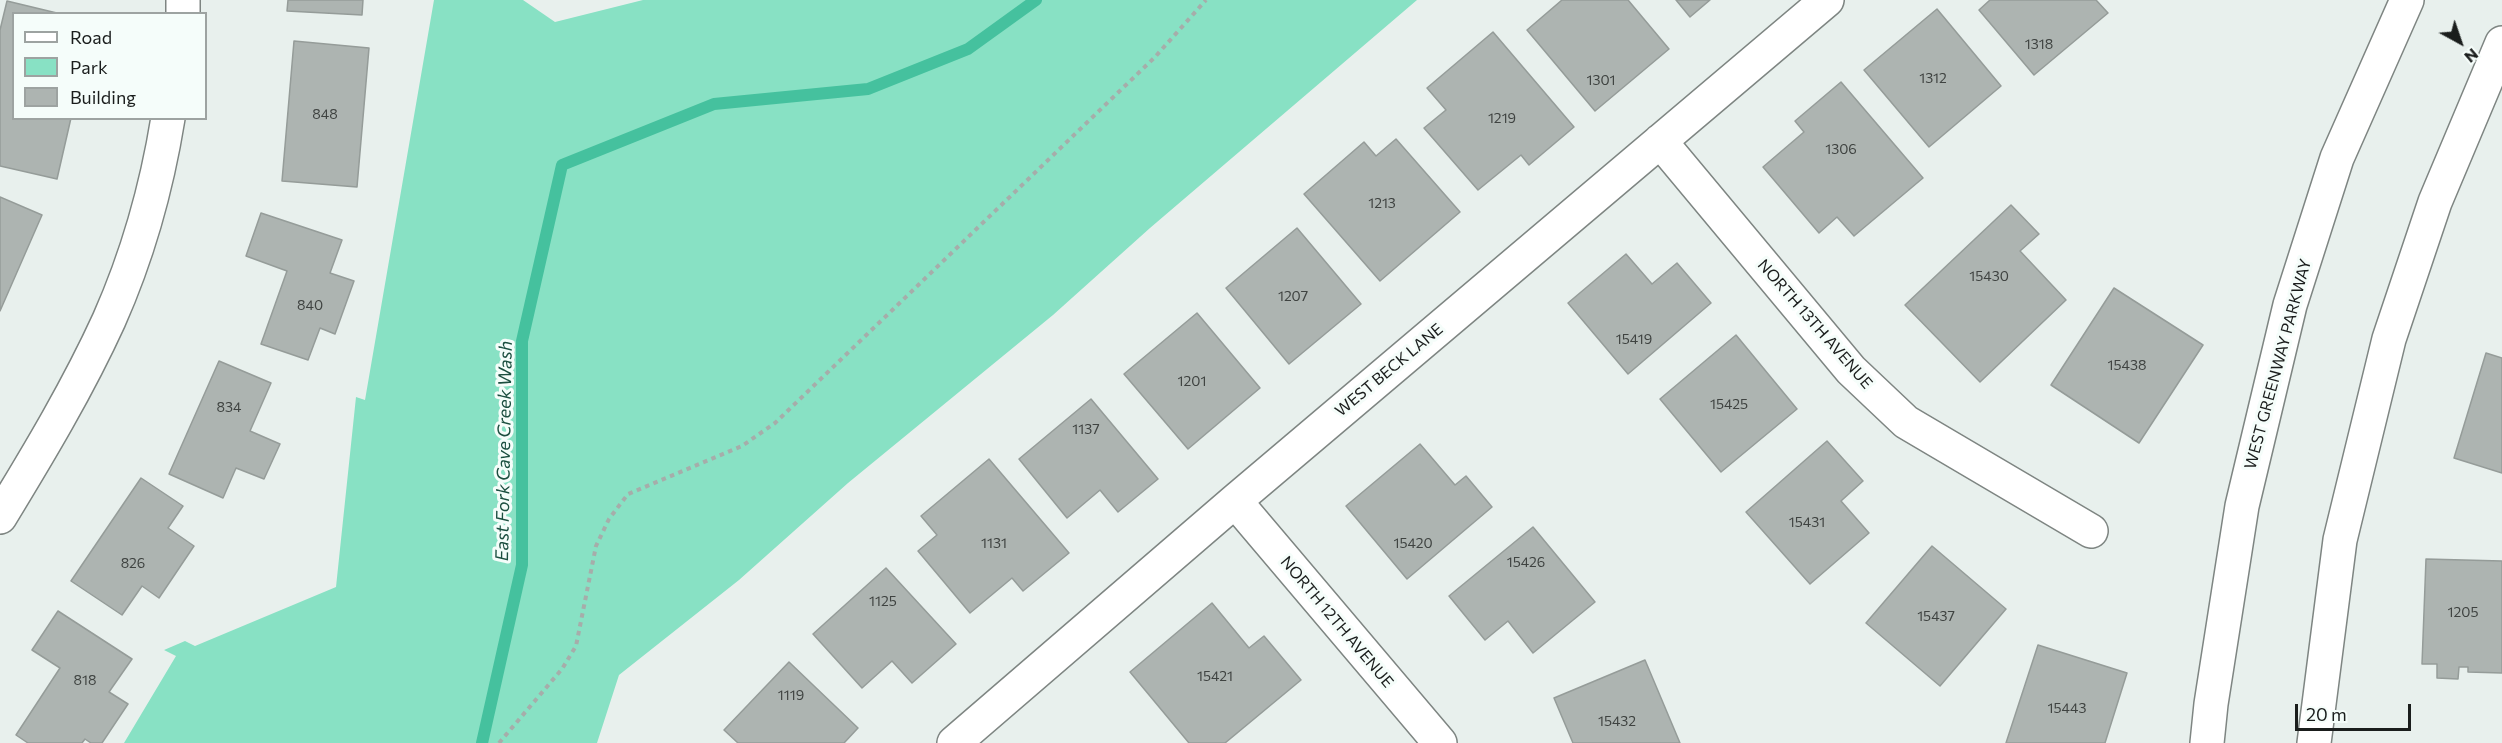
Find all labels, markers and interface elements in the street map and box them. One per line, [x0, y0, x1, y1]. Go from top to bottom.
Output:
legend [12, 12, 207, 120]
north arrow [2430, 12, 2490, 72]
text: Road [70, 26, 112, 48]
house number: 1318 [2025, 36, 2053, 52]
text: N [2461, 45, 2483, 67]
text: Park [70, 56, 108, 78]
house number: 1312 [1919, 70, 1947, 86]
house number: 1301 [1586, 72, 1616, 88]
text: Building [70, 86, 136, 108]
house number: 848 [312, 106, 338, 122]
house number: 1219 [1488, 110, 1516, 126]
house number: 1306 [1825, 141, 1857, 157]
house number: 1213 [1368, 195, 1396, 211]
street label: NORTH 13TH AVENUE [1754, 255, 1876, 393]
street label: WEST GREENWAY PARKWAY [2241, 257, 2315, 471]
house number: 15430 [1969, 268, 2009, 284]
house number: 1207 [1278, 288, 1308, 304]
house number: 840 [297, 297, 323, 313]
street label: WEST BECK LANE [1331, 319, 1447, 421]
house number: 15419 [1616, 331, 1652, 347]
water label: East Fork Cave Creek Wash [491, 341, 517, 561]
house number: 15438 [2108, 357, 2146, 373]
house number: 1201 [1178, 373, 1206, 389]
house number: 15425 [1710, 396, 1748, 412]
house number: 834 [217, 399, 241, 415]
house number: 1137 [1072, 421, 1100, 437]
house number: 15431 [1789, 514, 1825, 530]
house number: 1131 [981, 535, 1007, 551]
house number: 15420 [1393, 535, 1433, 551]
street label: NORTH 12TH AVENUE [1276, 552, 1398, 692]
house number: 15426 [1507, 554, 1545, 570]
house number: 826 [121, 555, 145, 571]
house number: 1125 [869, 593, 897, 609]
house number: 1205 [2448, 604, 2478, 620]
house number: 15437 [1917, 608, 1955, 624]
house number: 15421 [1197, 668, 1233, 684]
house number: 818 [74, 672, 96, 688]
house number: 1119 [778, 687, 804, 703]
scale bar [2298, 692, 2414, 730]
house number: 15443 [2048, 700, 2086, 716]
text: 20 m [2306, 703, 2347, 725]
house number: 15432 [1598, 713, 1636, 729]

